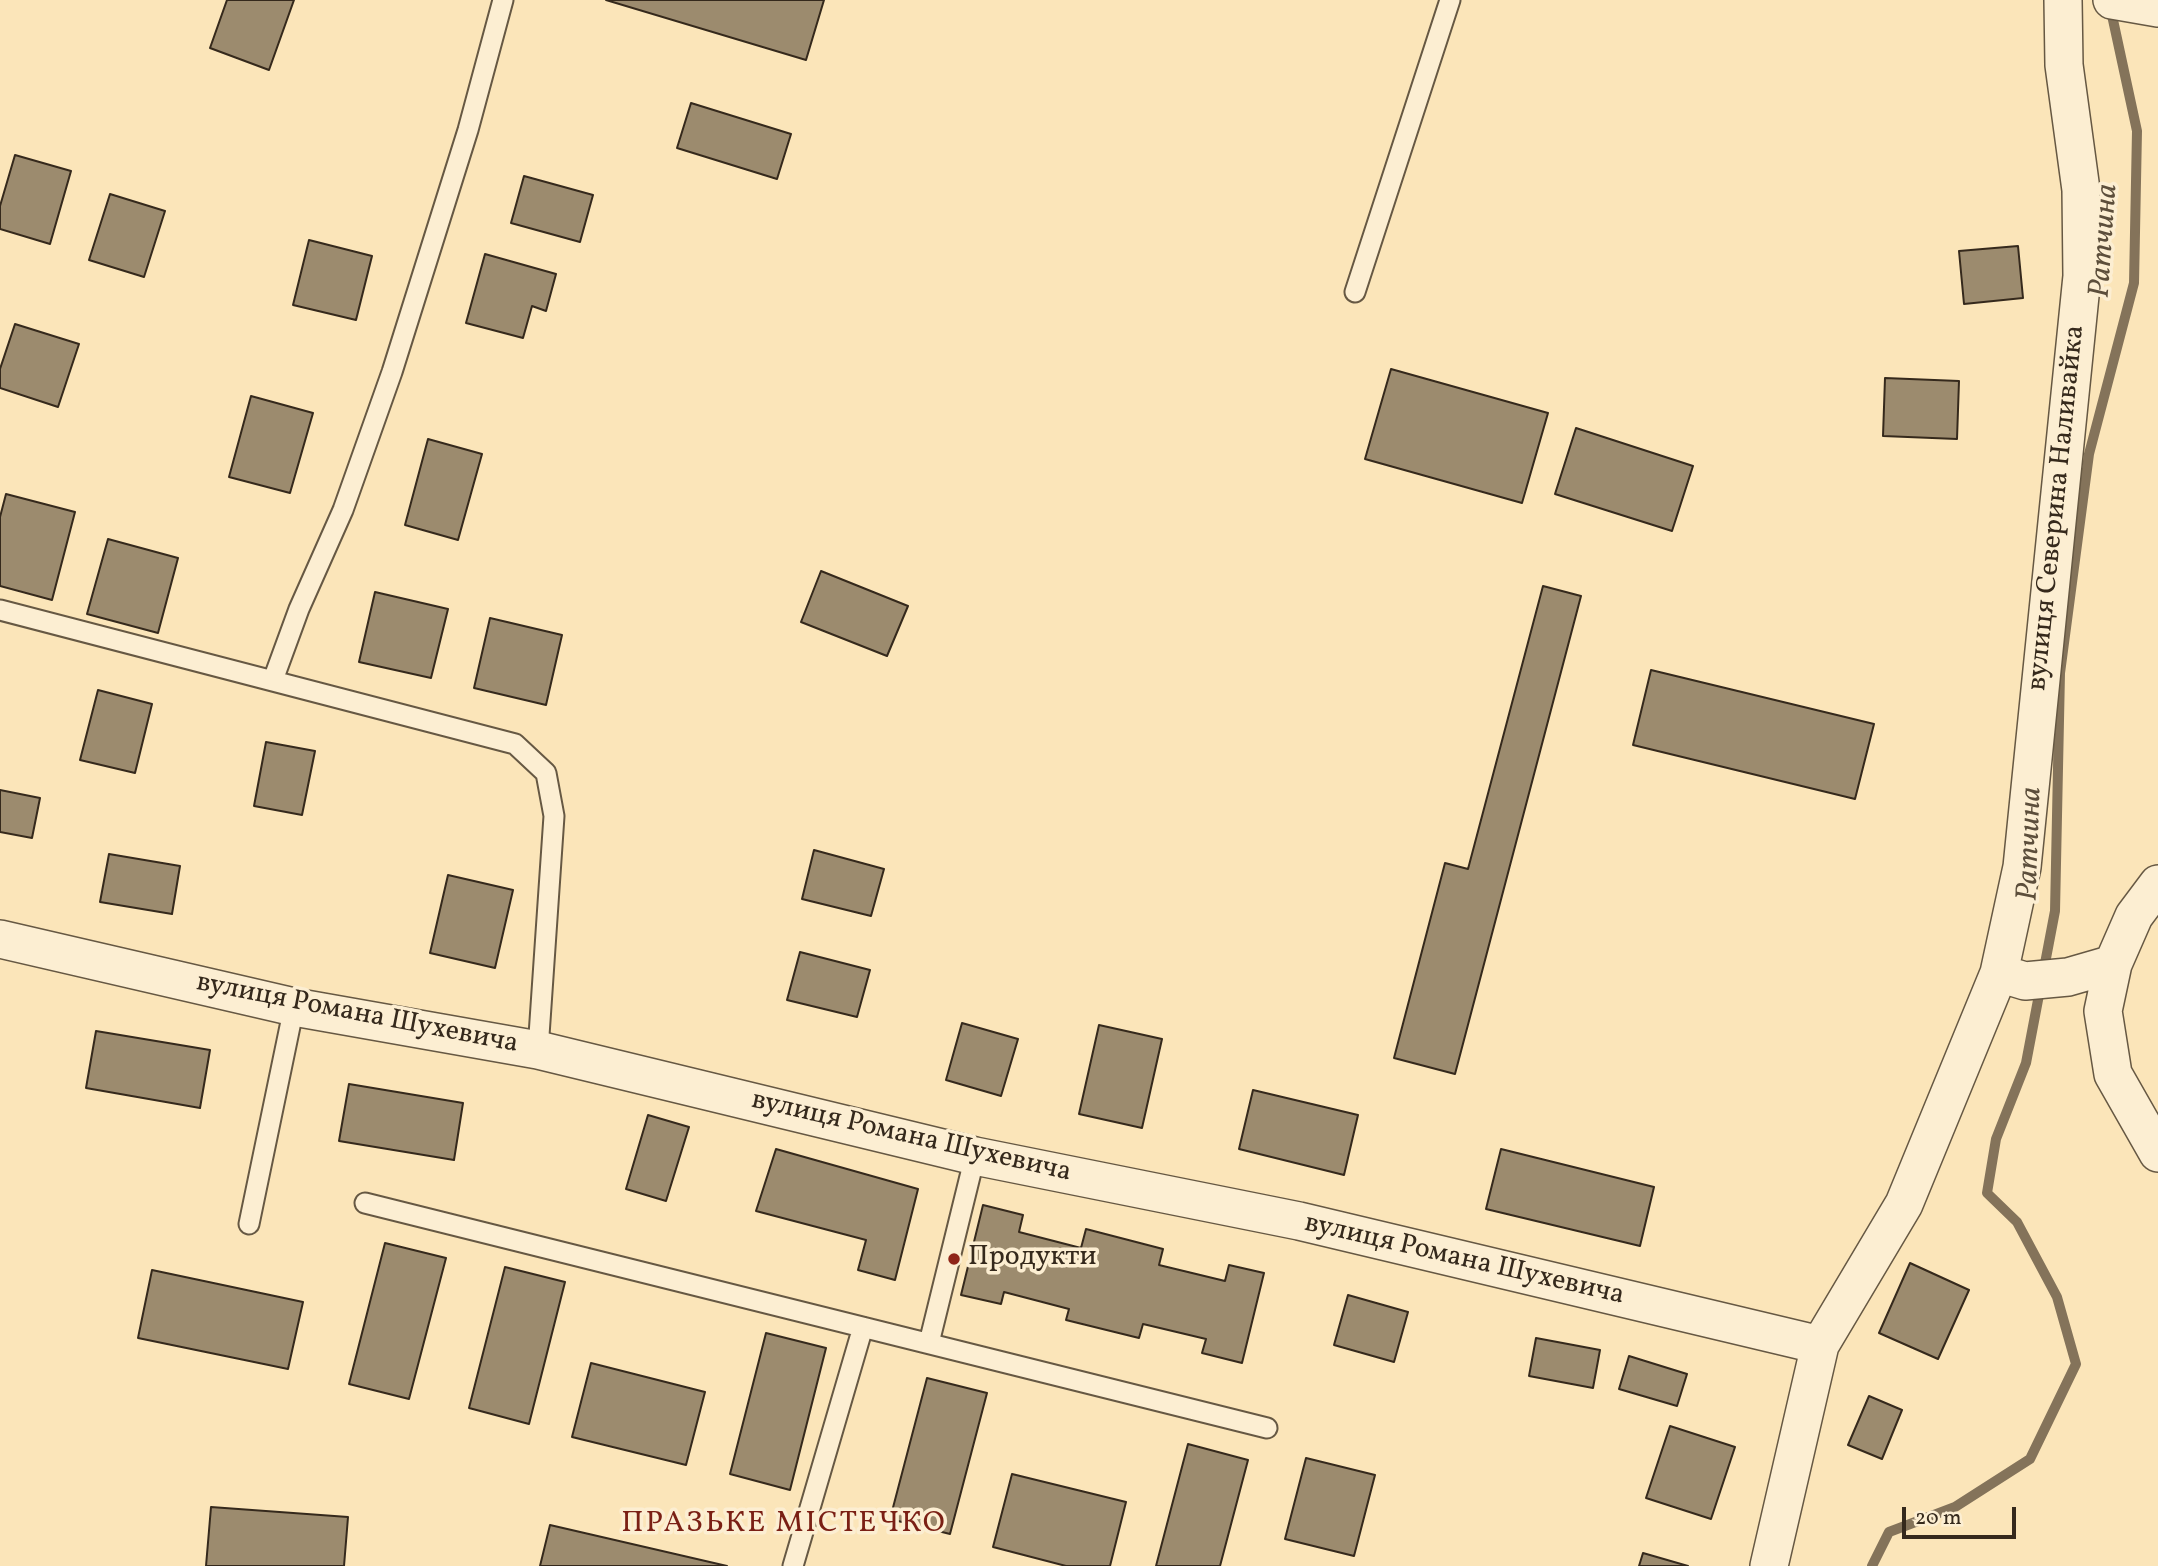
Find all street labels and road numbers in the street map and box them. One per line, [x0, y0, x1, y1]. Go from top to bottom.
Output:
street label: вулиця Северина Наливайка [2022, 324, 2094, 692]
street label: вулиця Романа Шухевича [193, 967, 521, 1063]
street label: вулиця Романа Шухевича [748, 1085, 1074, 1191]
street label: вулиця Романа Шухевича [1301, 1208, 1627, 1314]

